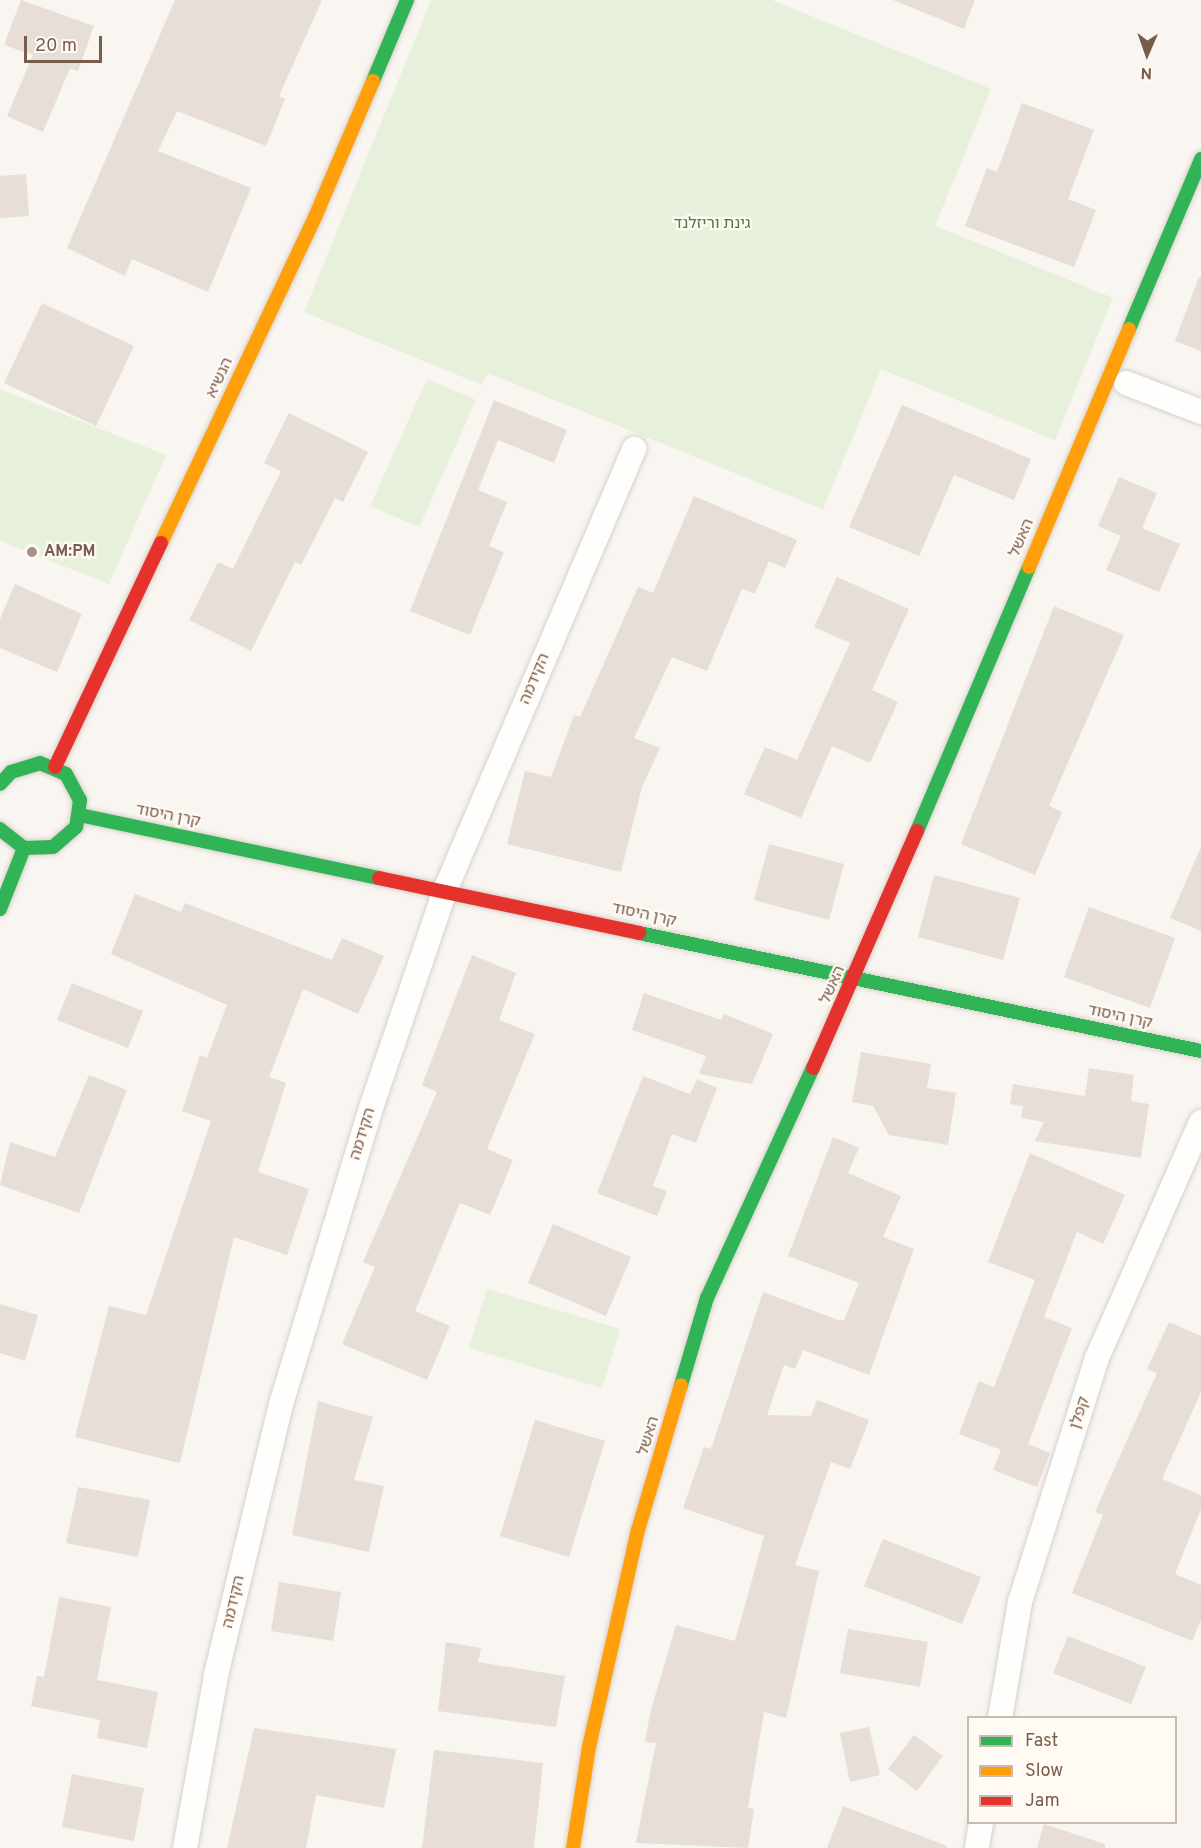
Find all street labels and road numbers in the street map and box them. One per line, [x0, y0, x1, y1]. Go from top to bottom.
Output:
street label: הנשיא [202, 355, 238, 401]
street label: האשל [1005, 516, 1039, 560]
street label: הקידמה [516, 650, 554, 708]
street label: קרן היסוד [134, 800, 202, 832]
street label: קרן היסוד [610, 899, 678, 931]
street label: האשל [816, 963, 850, 1007]
street label: קרן היסוד [1086, 1001, 1154, 1033]
street label: הקידמה [346, 1105, 380, 1163]
street label: קפלן [1066, 1394, 1094, 1432]
street label: האשל [634, 1414, 664, 1458]
street label: הקידמה [219, 1574, 249, 1630]

